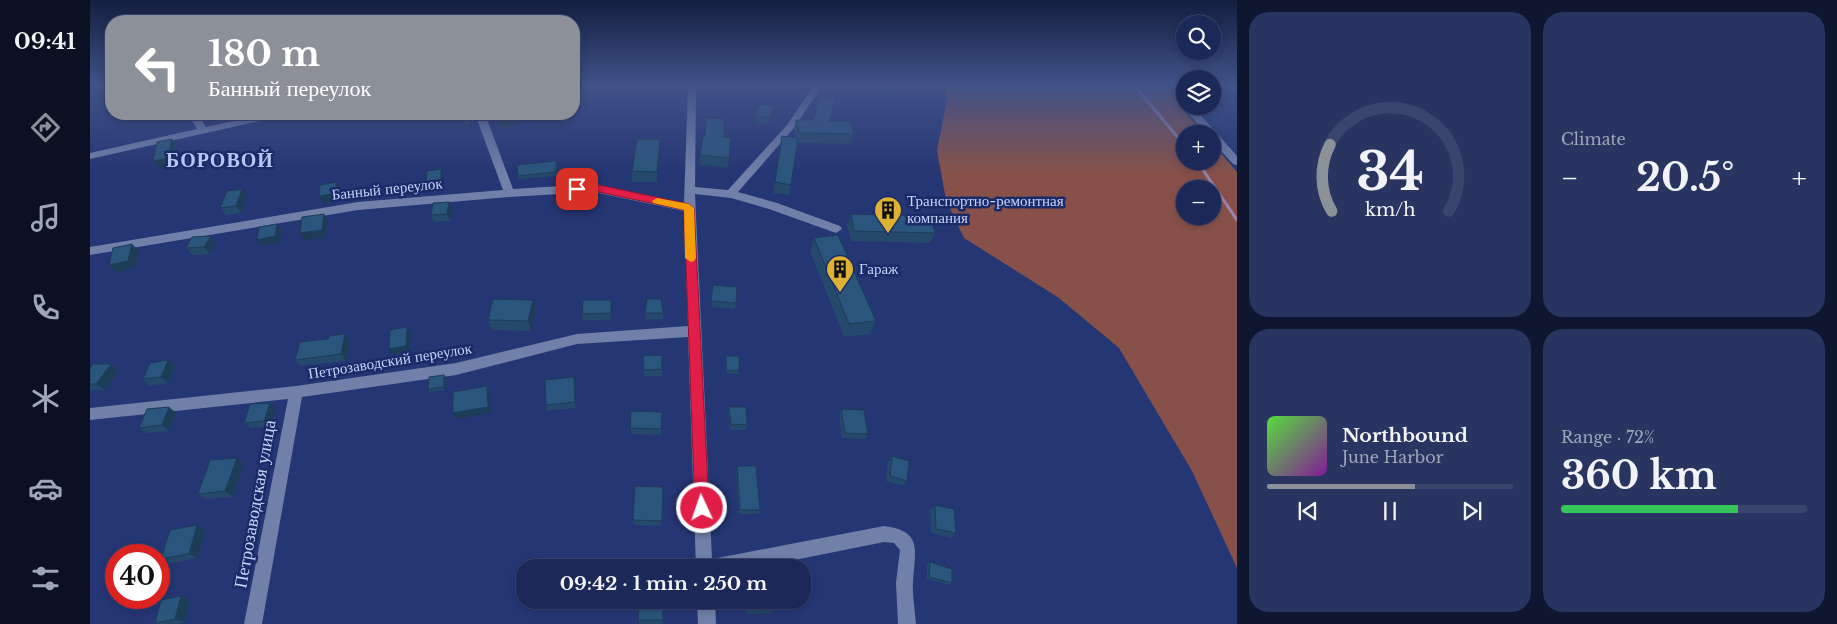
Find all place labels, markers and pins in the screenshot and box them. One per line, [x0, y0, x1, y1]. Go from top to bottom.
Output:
pin [556, 168, 598, 210]
place label: Транспортно-ремонтная компания [907, 191, 1064, 227]
building icon: Транспортно-ремонтная компания [873, 195, 903, 234]
building icon: Гараж [825, 254, 855, 293]
place label: Гараж [859, 259, 899, 278]

